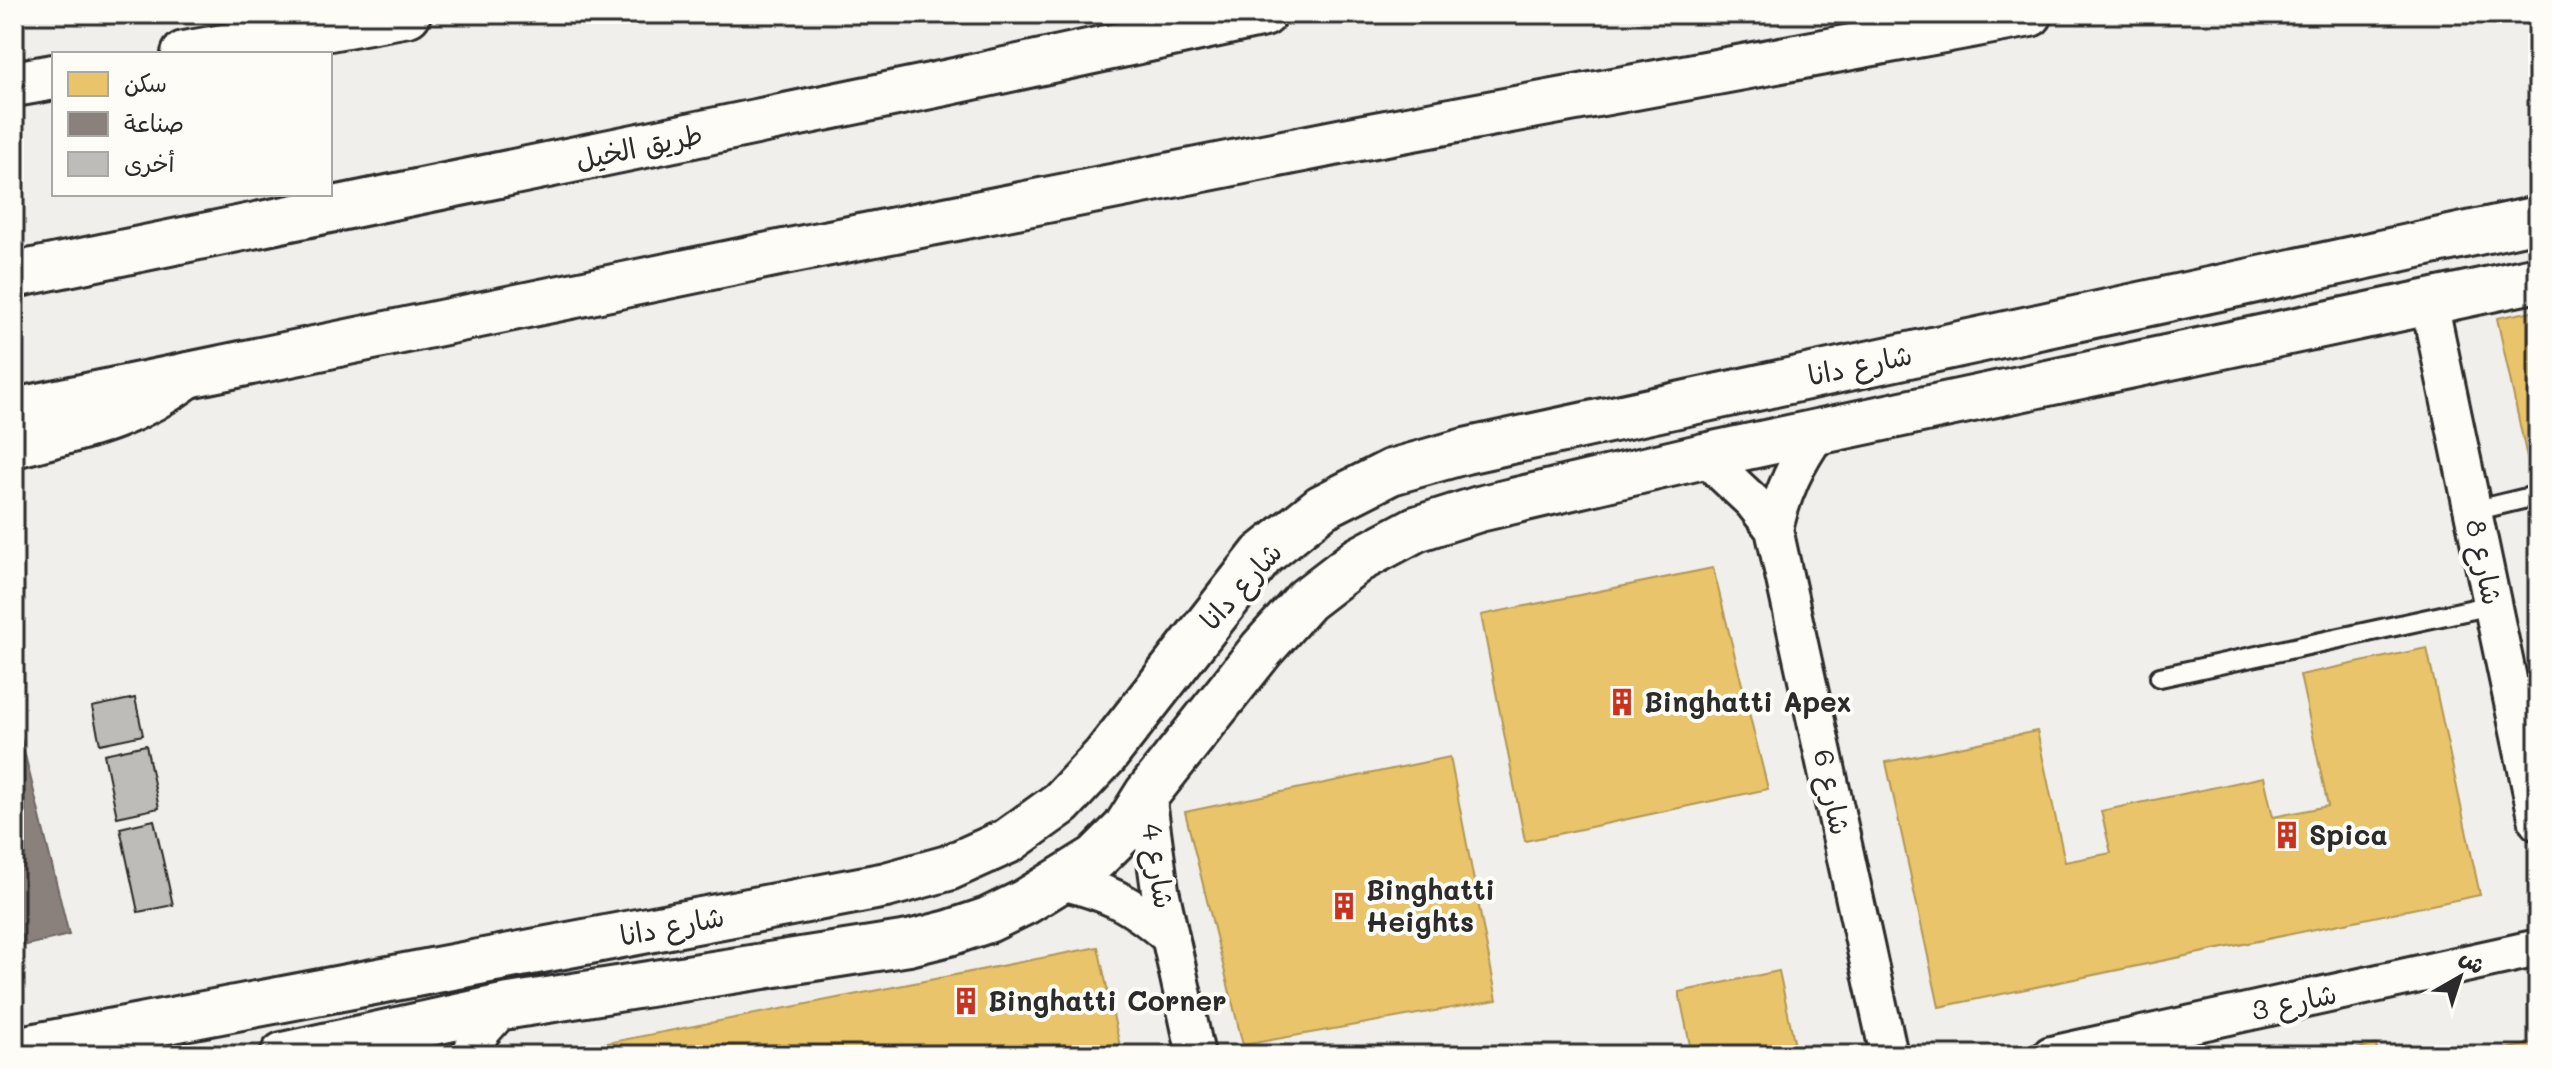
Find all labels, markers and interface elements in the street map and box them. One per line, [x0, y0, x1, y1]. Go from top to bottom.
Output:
legend [52, 52, 332, 196]
text: سكن [124, 67, 167, 98]
text: صناعة [124, 107, 184, 138]
street label: طريق الخيل [572, 115, 706, 177]
text: أخرى [124, 147, 175, 178]
street label: شارع دانا [1804, 335, 1916, 396]
street label: شارع 8 [2455, 516, 2512, 608]
street label: شارع دانا [1192, 534, 1291, 639]
place label: Binghatti Apex [1644, 683, 1852, 719]
building icon: Binghatti Apex [1607, 687, 1637, 717]
street label: شارع 6 [1803, 746, 1860, 838]
place label: Spica [2309, 816, 2388, 852]
building icon: Spica [2272, 820, 2302, 850]
street label: شارع 4 [1132, 821, 1183, 912]
place label: Binghatti Heights [1366, 871, 1495, 939]
building icon: Binghatti Heights [1329, 891, 1359, 921]
street label: شارع دانا [616, 897, 728, 956]
north arrow [2420, 937, 2500, 1017]
text: ش [2454, 942, 2491, 980]
street label: شارع 3 [2248, 974, 2340, 1031]
place label: Binghatti Corner [988, 982, 1227, 1018]
building icon: Binghatti Corner [951, 986, 981, 1016]

